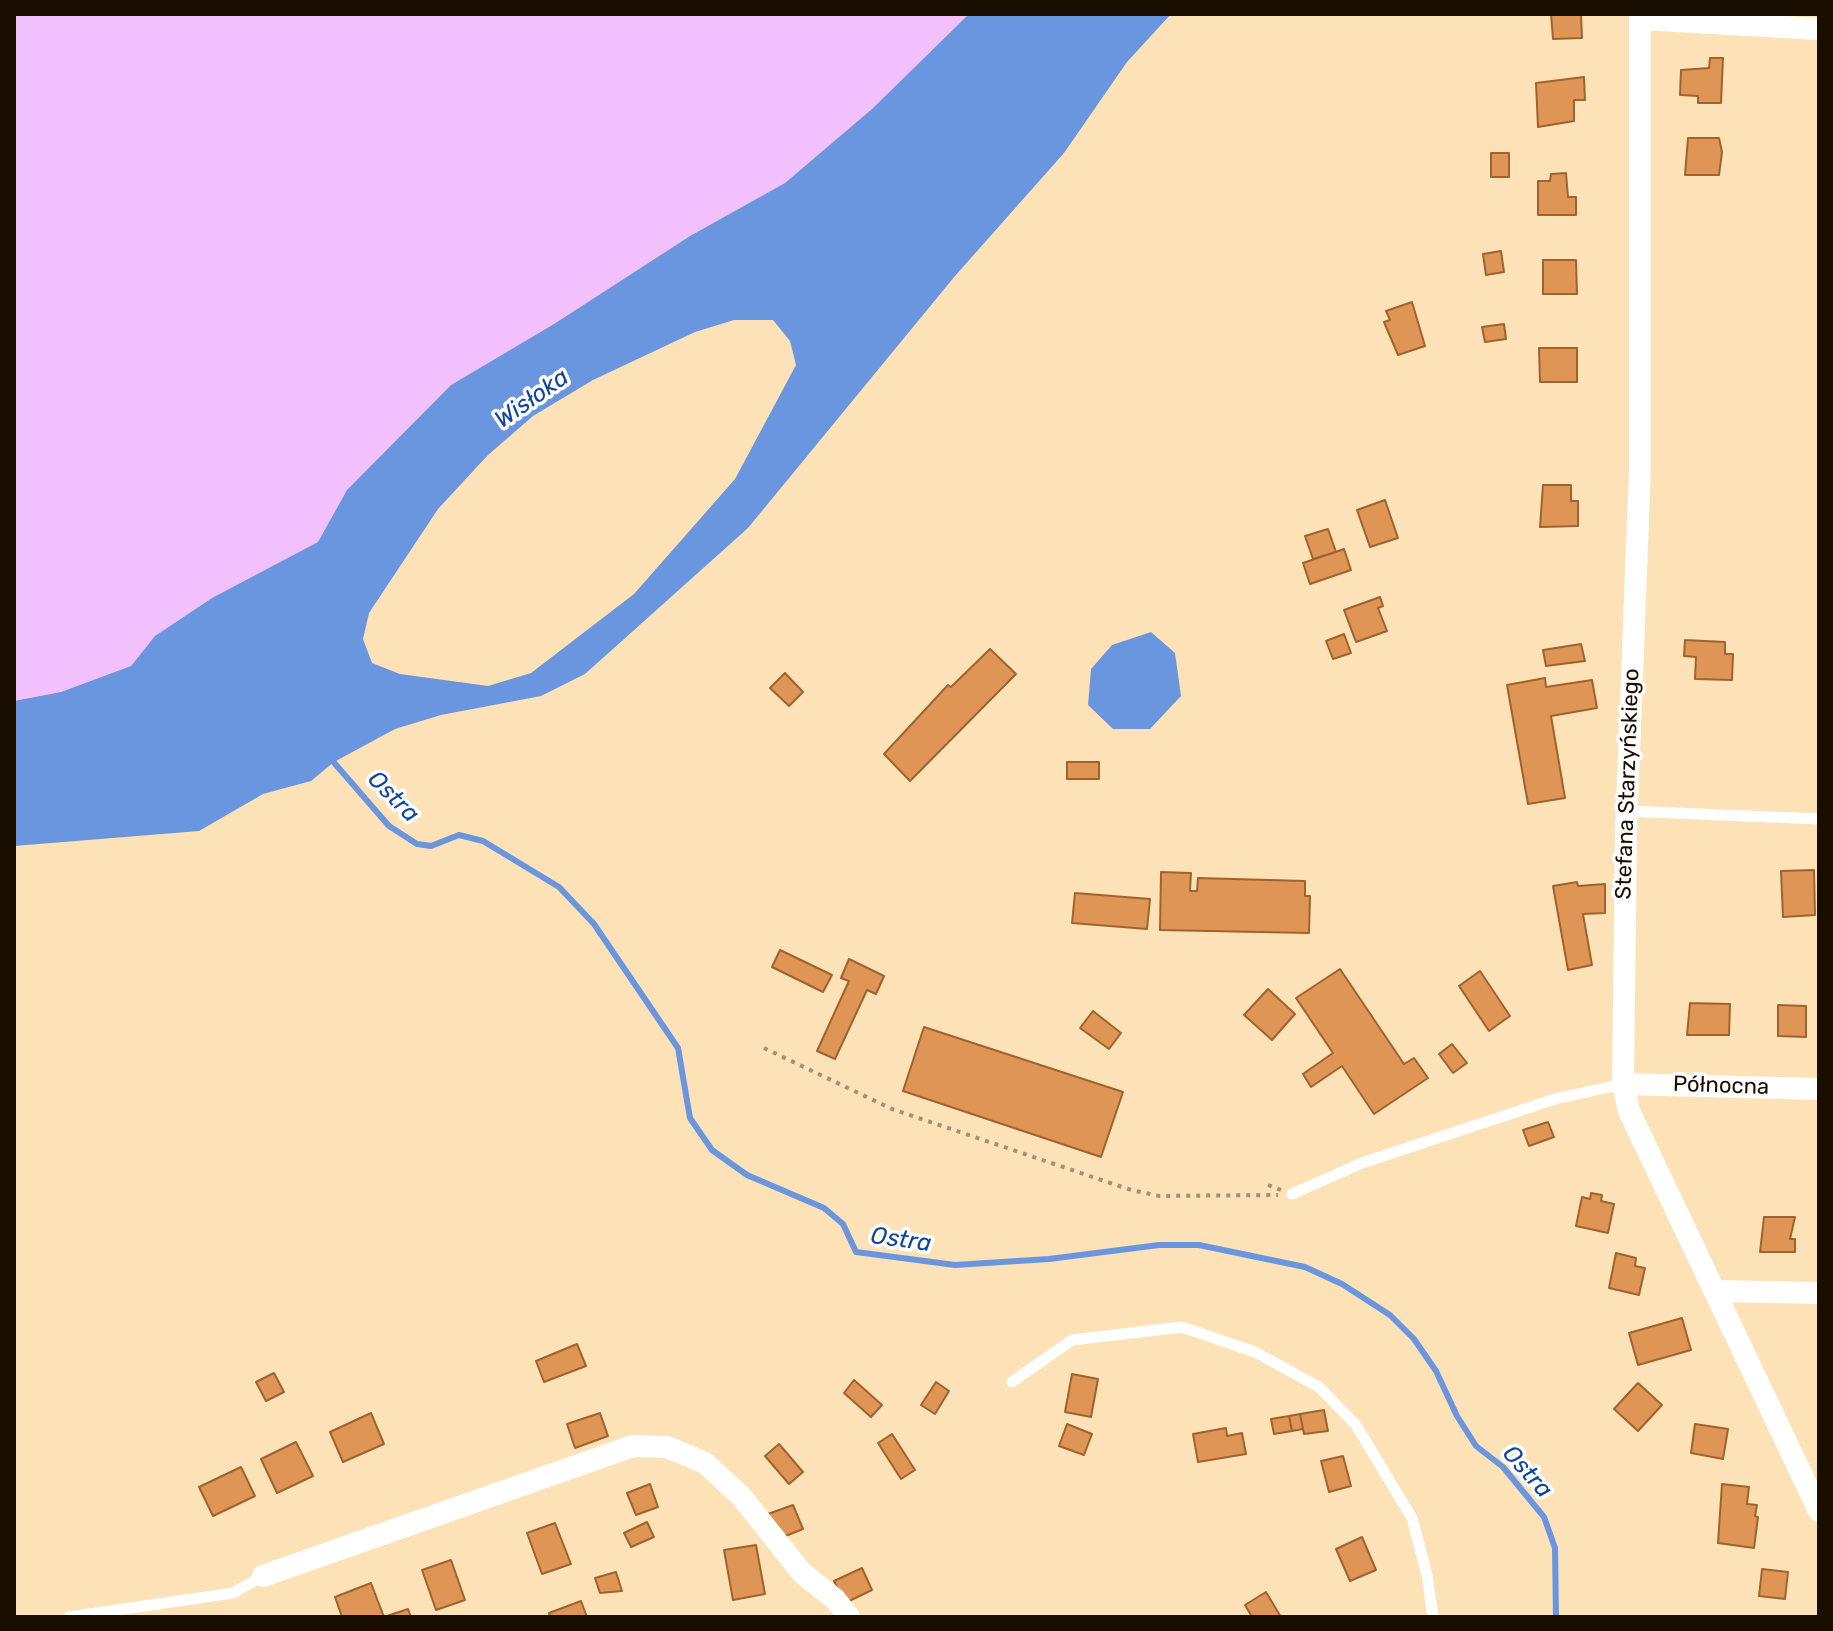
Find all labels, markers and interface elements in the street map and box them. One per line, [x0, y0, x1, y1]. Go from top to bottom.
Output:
water label: Wisłoka [489, 363, 575, 435]
street label: Stefana Starzyńskiego [1611, 668, 1645, 900]
water label: Ostra [361, 765, 425, 829]
street label: Północna [1672, 1071, 1770, 1101]
water label: Ostra [869, 1222, 933, 1258]
water label: Ostra [1496, 1440, 1558, 1504]

